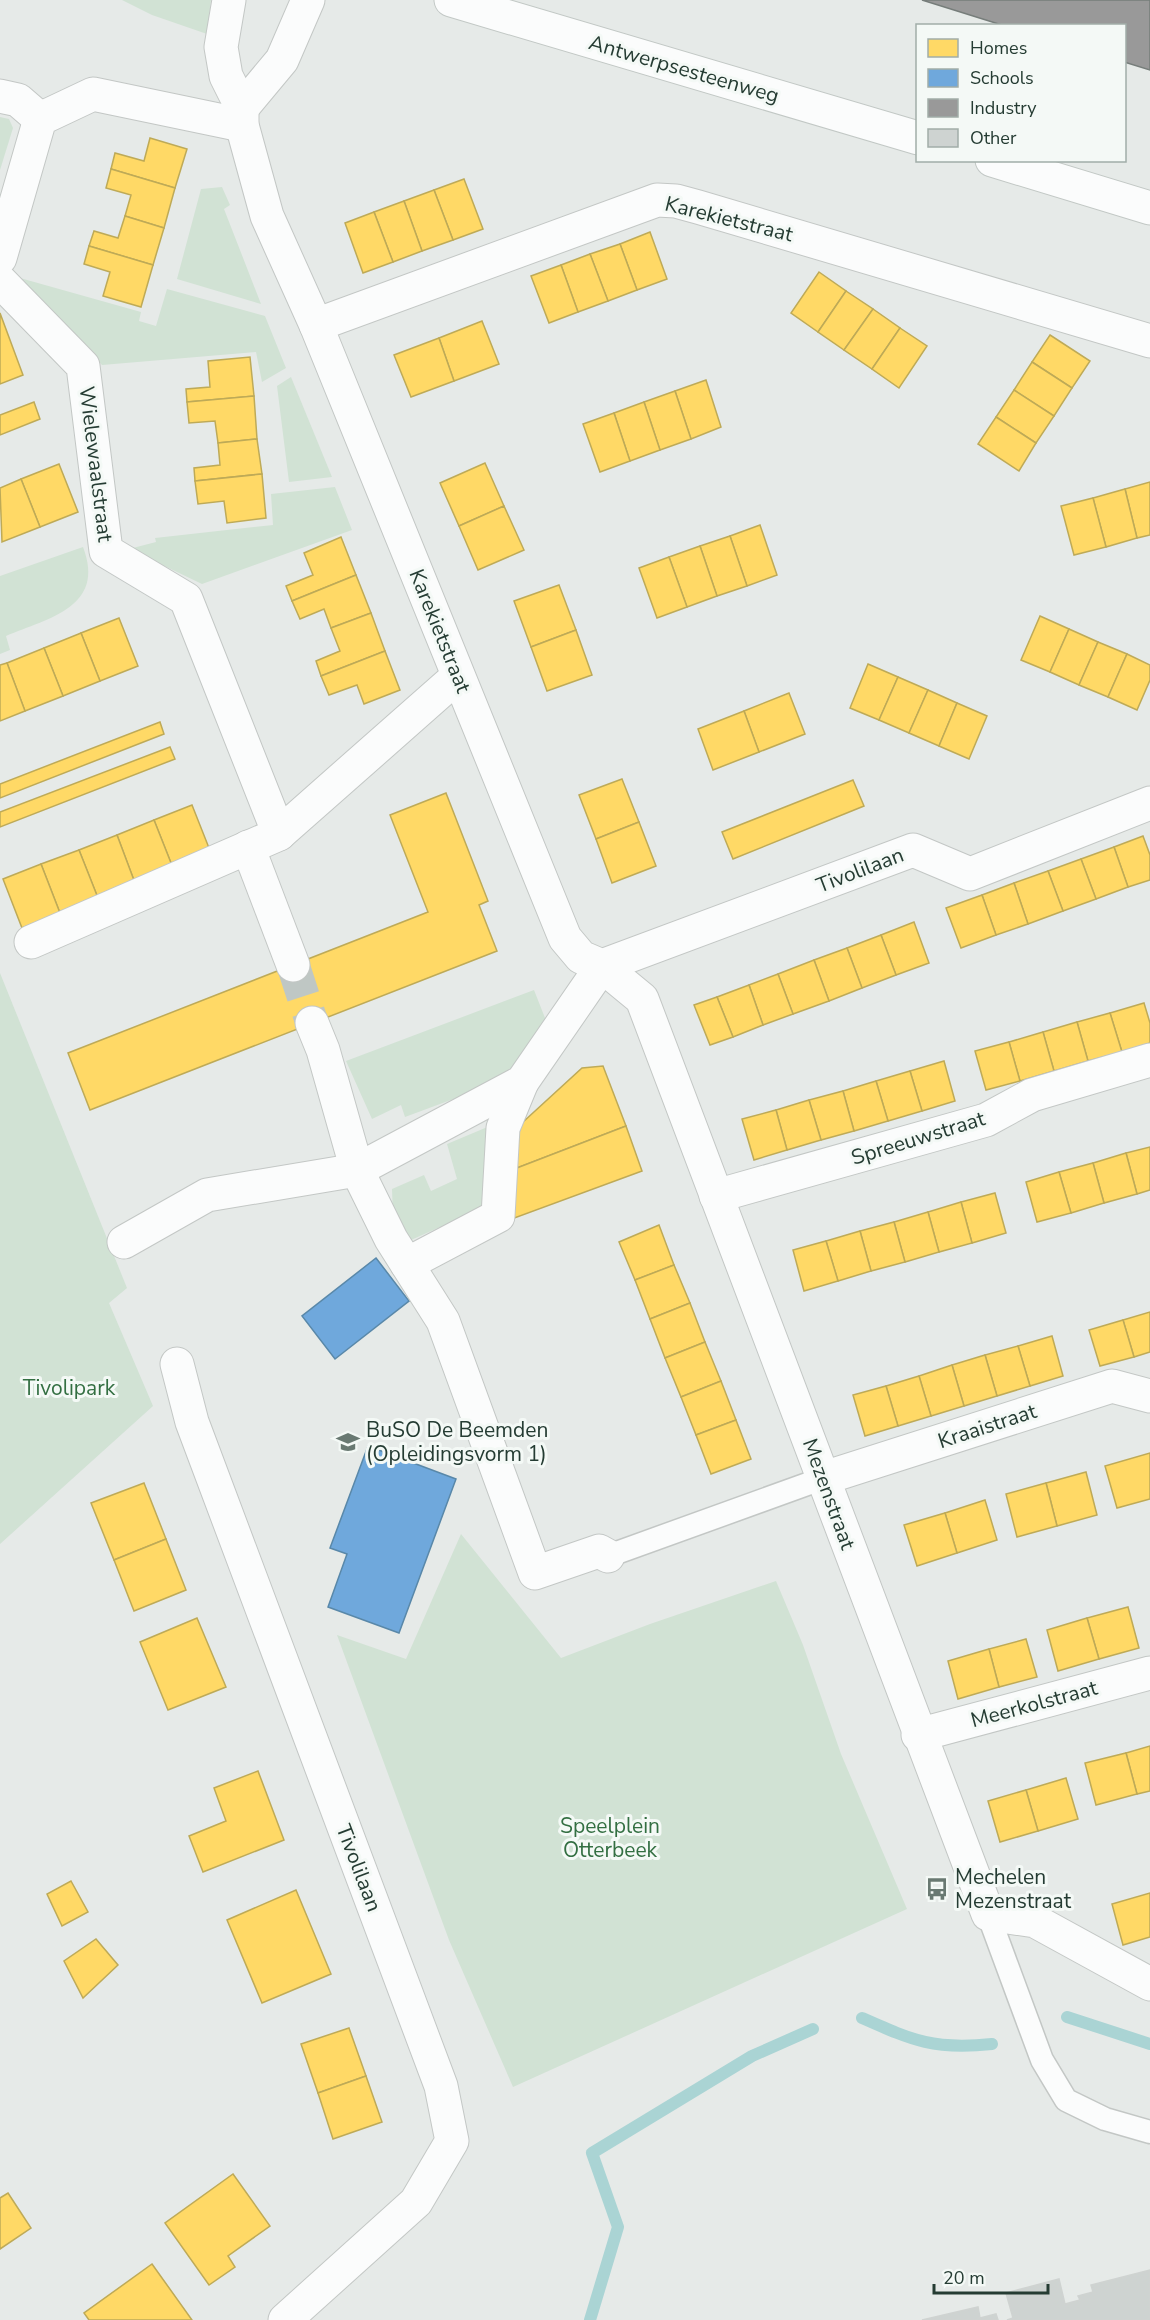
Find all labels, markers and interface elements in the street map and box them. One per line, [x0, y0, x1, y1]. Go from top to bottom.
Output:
legend [916, 24, 1126, 162]
street label: Antwerpsesteenweg [586, 28, 782, 110]
text: Homes [970, 36, 1027, 60]
text: Schools [970, 66, 1034, 90]
text: Industry [970, 96, 1037, 120]
text: Other [970, 126, 1017, 150]
street label: Karekietstraat [662, 190, 797, 249]
street label: Wielewaalstraat [73, 385, 120, 544]
street label: Karekietstraat [402, 565, 478, 698]
street label: Tivolilaan [812, 841, 908, 899]
street label: Spreeuwstraat [848, 1104, 989, 1172]
park label: Tivolipark [23, 1374, 116, 1402]
street label: Kraaistraat [934, 1397, 1040, 1455]
place label: BuSO De Beemden (Opleidingsvorm 1) [366, 1416, 548, 1468]
school or university icon: BuSO De Beemden (Opleidingsvorm 1) [335, 1429, 361, 1455]
street label: Mezenstraat [796, 1435, 862, 1554]
street label: Meerkolstraat [967, 1673, 1101, 1734]
park label: Speelplein Otterbeek [560, 1812, 660, 1864]
street label: Tivolilaan [330, 1820, 388, 1916]
place label: Mechelen Mezenstraat [955, 1863, 1072, 1915]
bus stop icon: Mechelen Mezenstraat [924, 1876, 950, 1902]
scale bar [934, 2257, 1048, 2295]
text: 20 m [943, 2266, 985, 2290]

